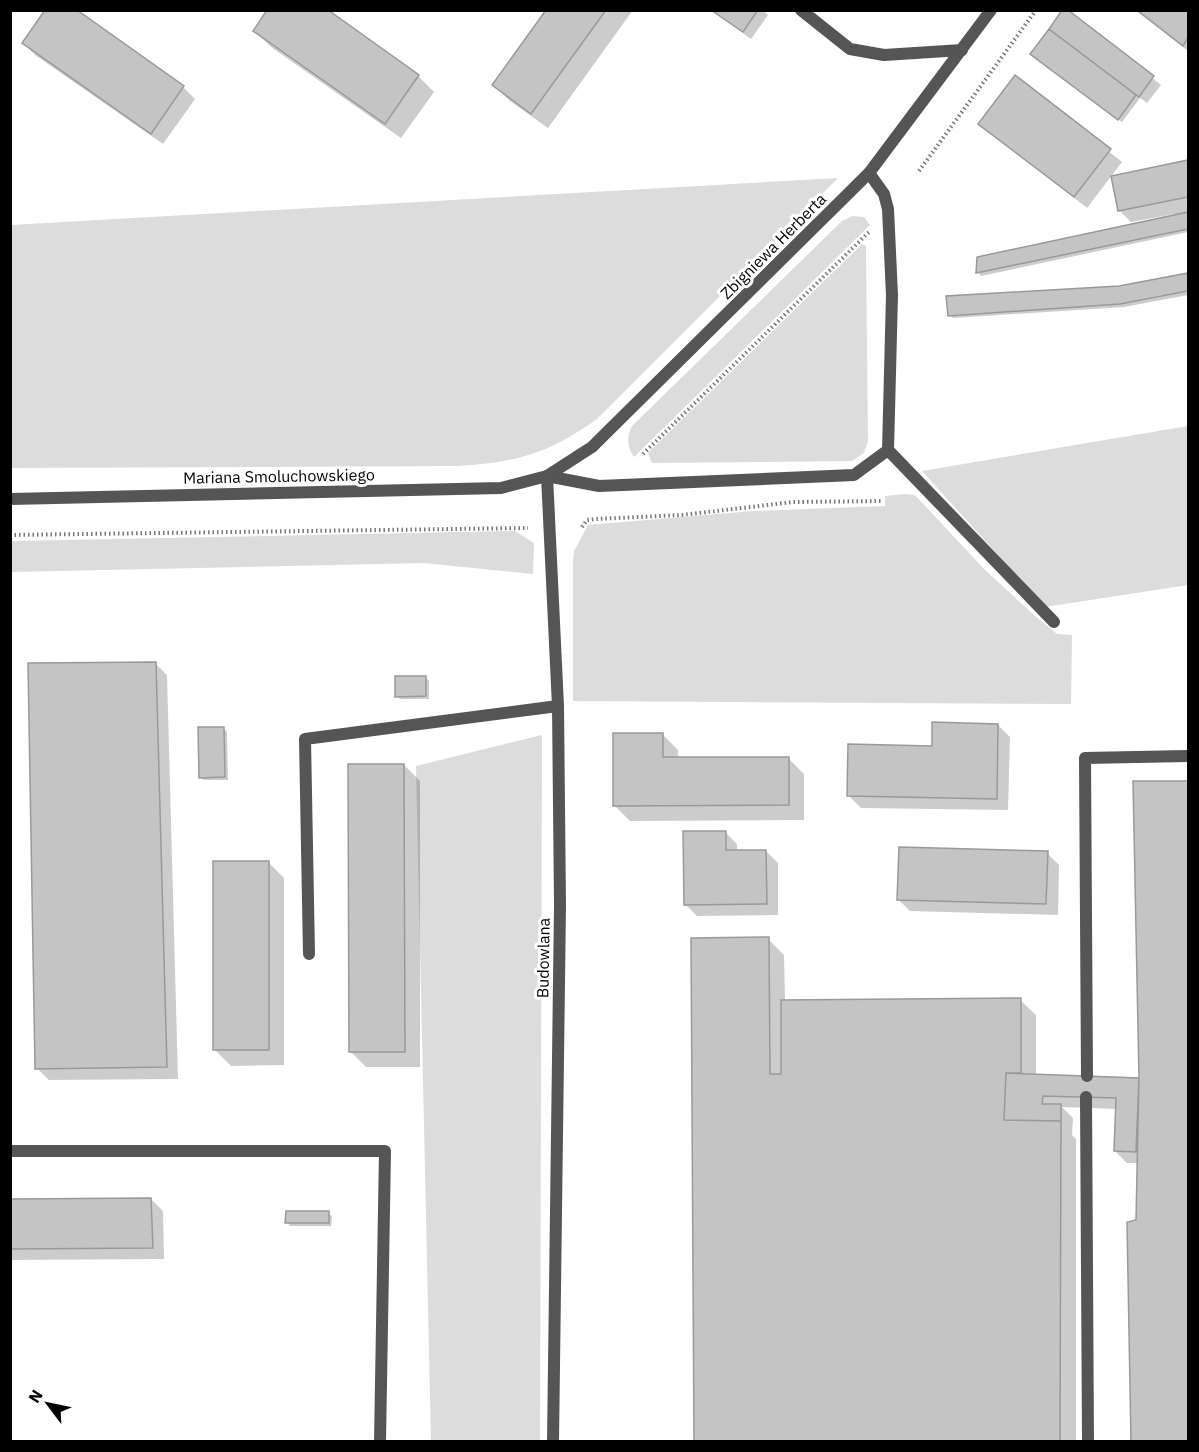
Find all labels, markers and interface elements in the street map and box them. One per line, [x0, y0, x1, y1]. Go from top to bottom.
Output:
street label: Zbigniewa Herberta [716, 189, 830, 303]
street label: Mariana Smoluchowskiego [183, 464, 375, 488]
street label: Budowlana [532, 917, 554, 998]
north arrow [18, 1374, 78, 1434]
text: N [24, 1386, 47, 1406]

